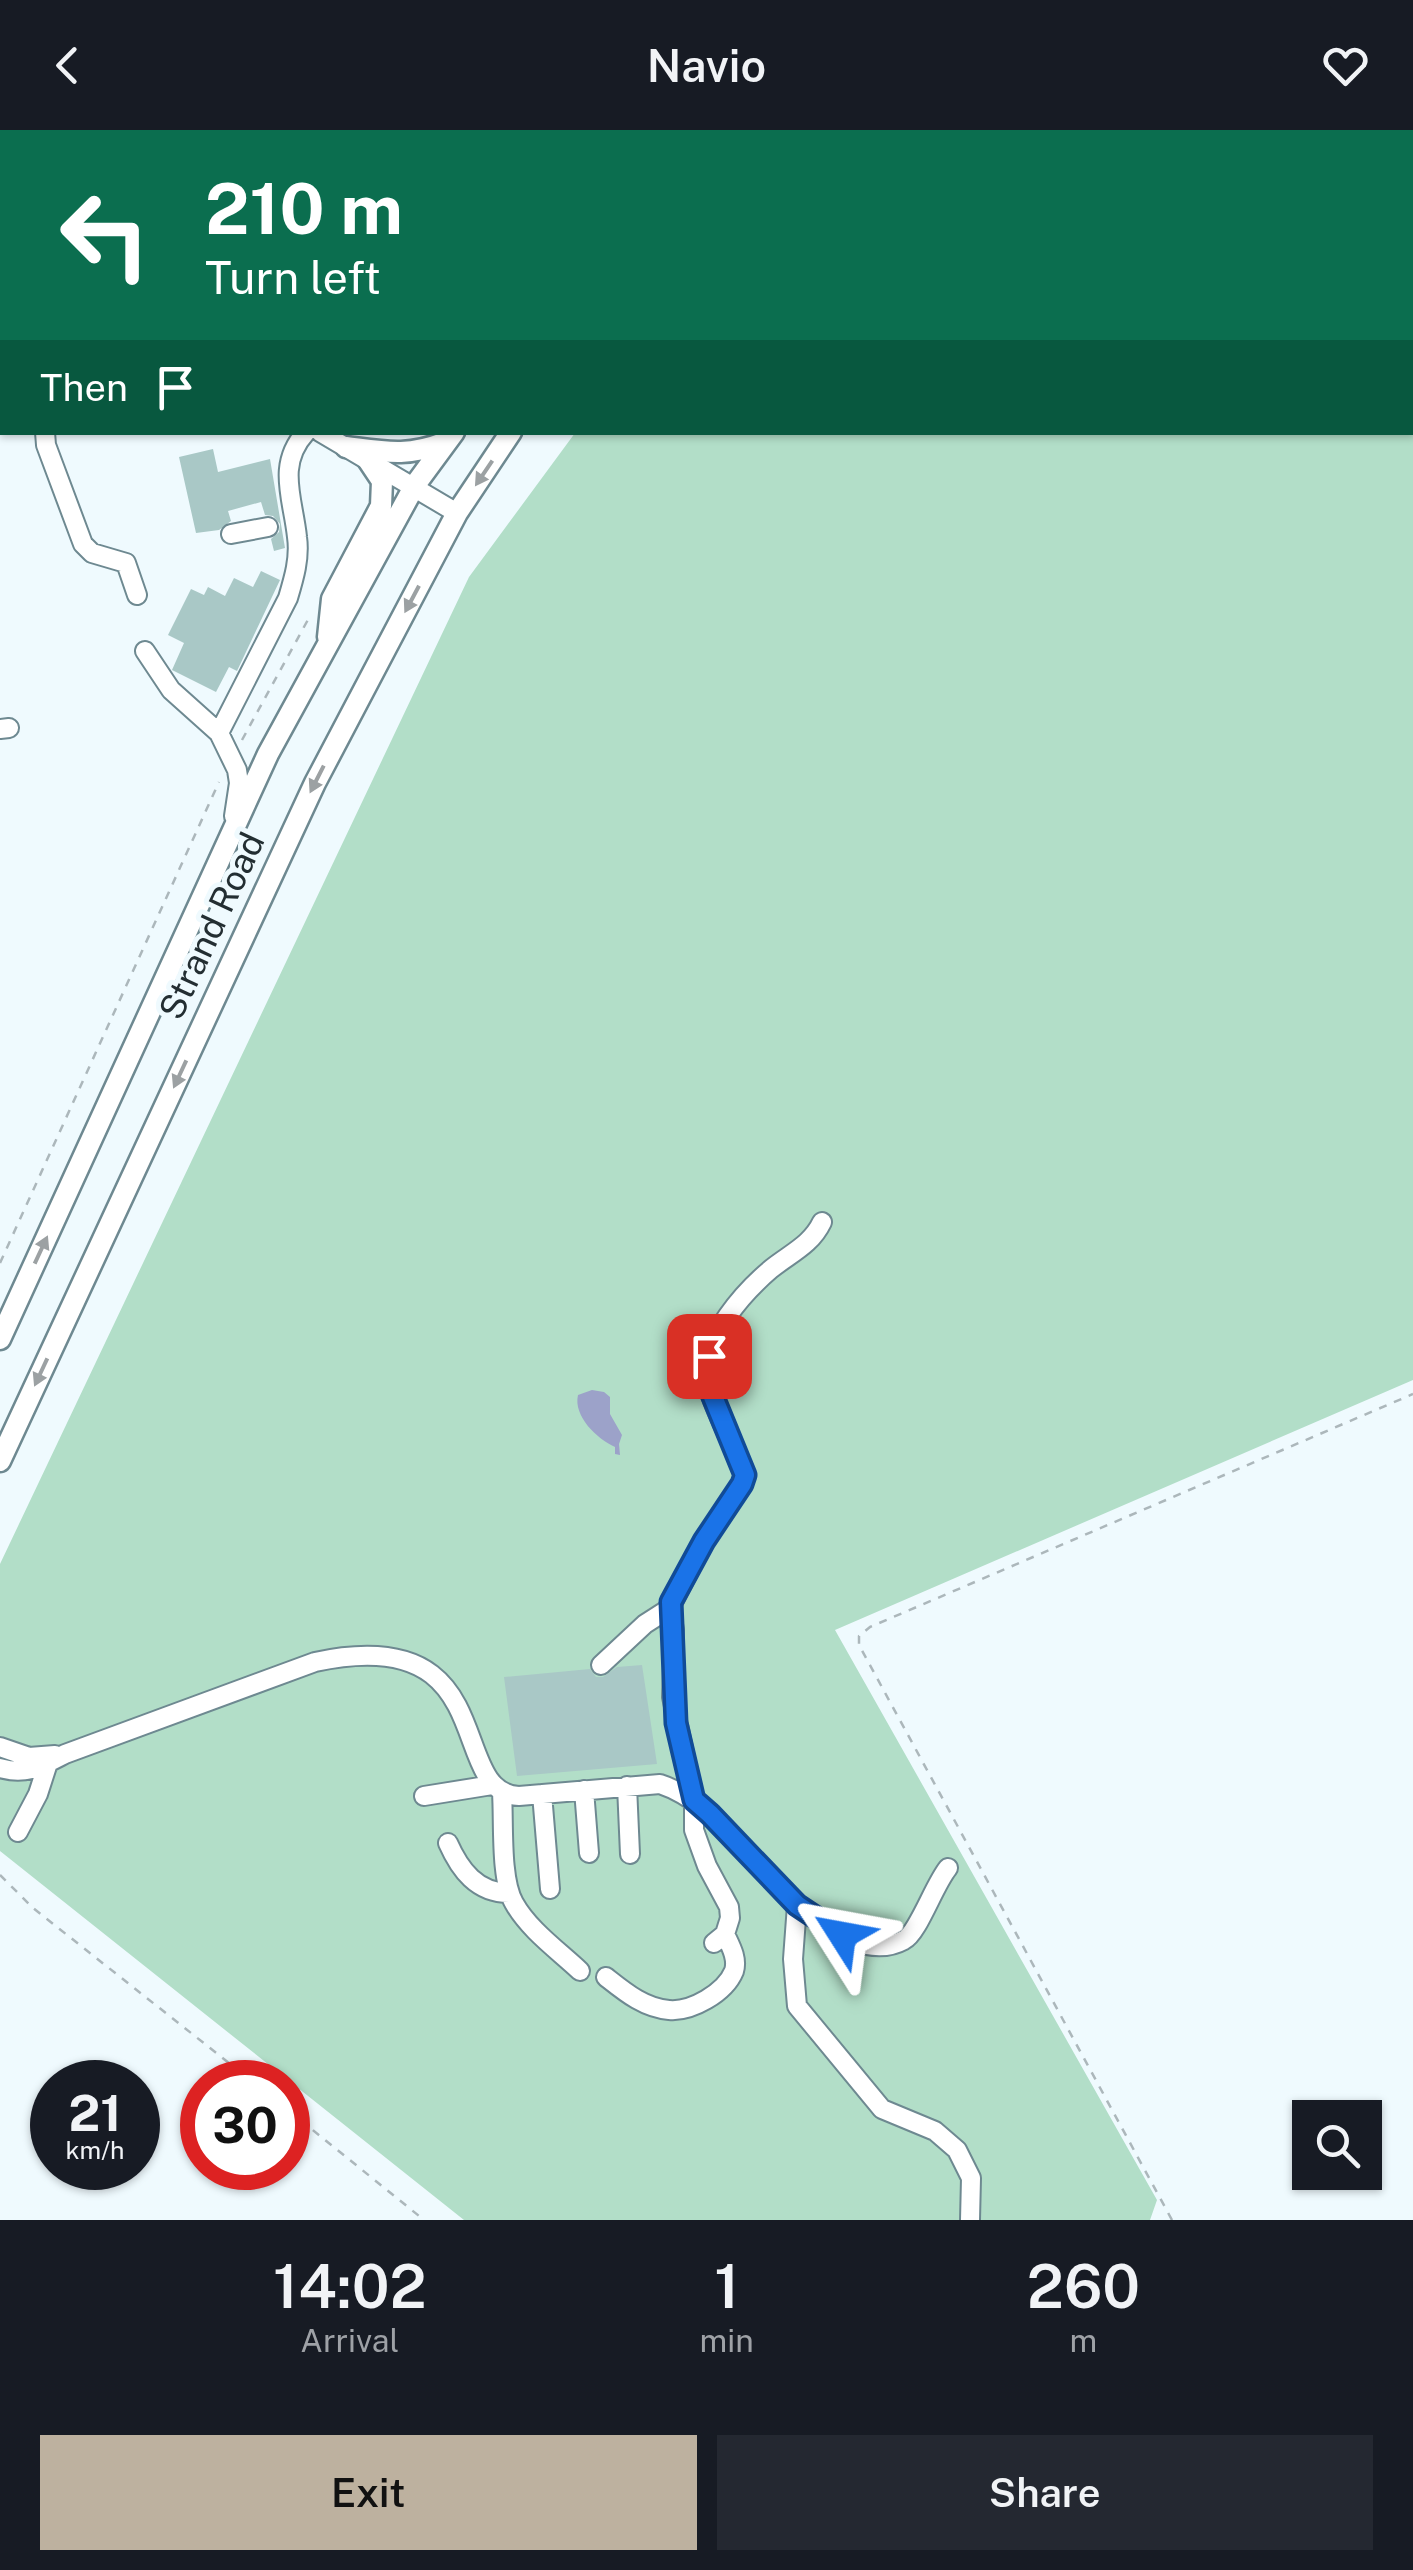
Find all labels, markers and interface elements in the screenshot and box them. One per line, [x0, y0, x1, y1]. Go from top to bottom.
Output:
icon: back [40, 38, 95, 93]
icon: heart [1318, 38, 1373, 93]
text: Navio [647, 39, 766, 92]
text: 210 m [205, 167, 403, 250]
icon: left [40, 170, 170, 300]
text: Turn left [205, 251, 381, 304]
icon: arrive [148, 360, 203, 415]
text: Then [40, 365, 128, 410]
one-way arrow [476, 459, 494, 486]
one-way arrow [404, 584, 421, 613]
one-way arrow [309, 765, 326, 794]
street label: Strand Road [150, 826, 273, 1026]
one-way arrow [171, 1060, 188, 1089]
one-way arrow [32, 1235, 49, 1264]
pin [667, 1314, 752, 1399]
icon: arrive [682, 1329, 737, 1384]
one-way arrow [33, 1358, 50, 1387]
position arrow [790, 1883, 894, 1987]
speed limit sign: 30 [180, 2060, 310, 2190]
text: 21 [68, 2083, 122, 2142]
map controls [1292, 2100, 1382, 2190]
button: search [1292, 2100, 1382, 2190]
text: km/h [66, 2135, 124, 2165]
text: 14:02 [273, 2251, 427, 2322]
text: 1 [714, 2251, 739, 2322]
text: 260 [1027, 2251, 1140, 2322]
text: Arrival [300, 2322, 399, 2359]
text: min [700, 2322, 754, 2359]
text: m [1070, 2322, 1097, 2359]
button: Exit [40, 2435, 697, 2550]
button: Share [717, 2435, 1373, 2550]

